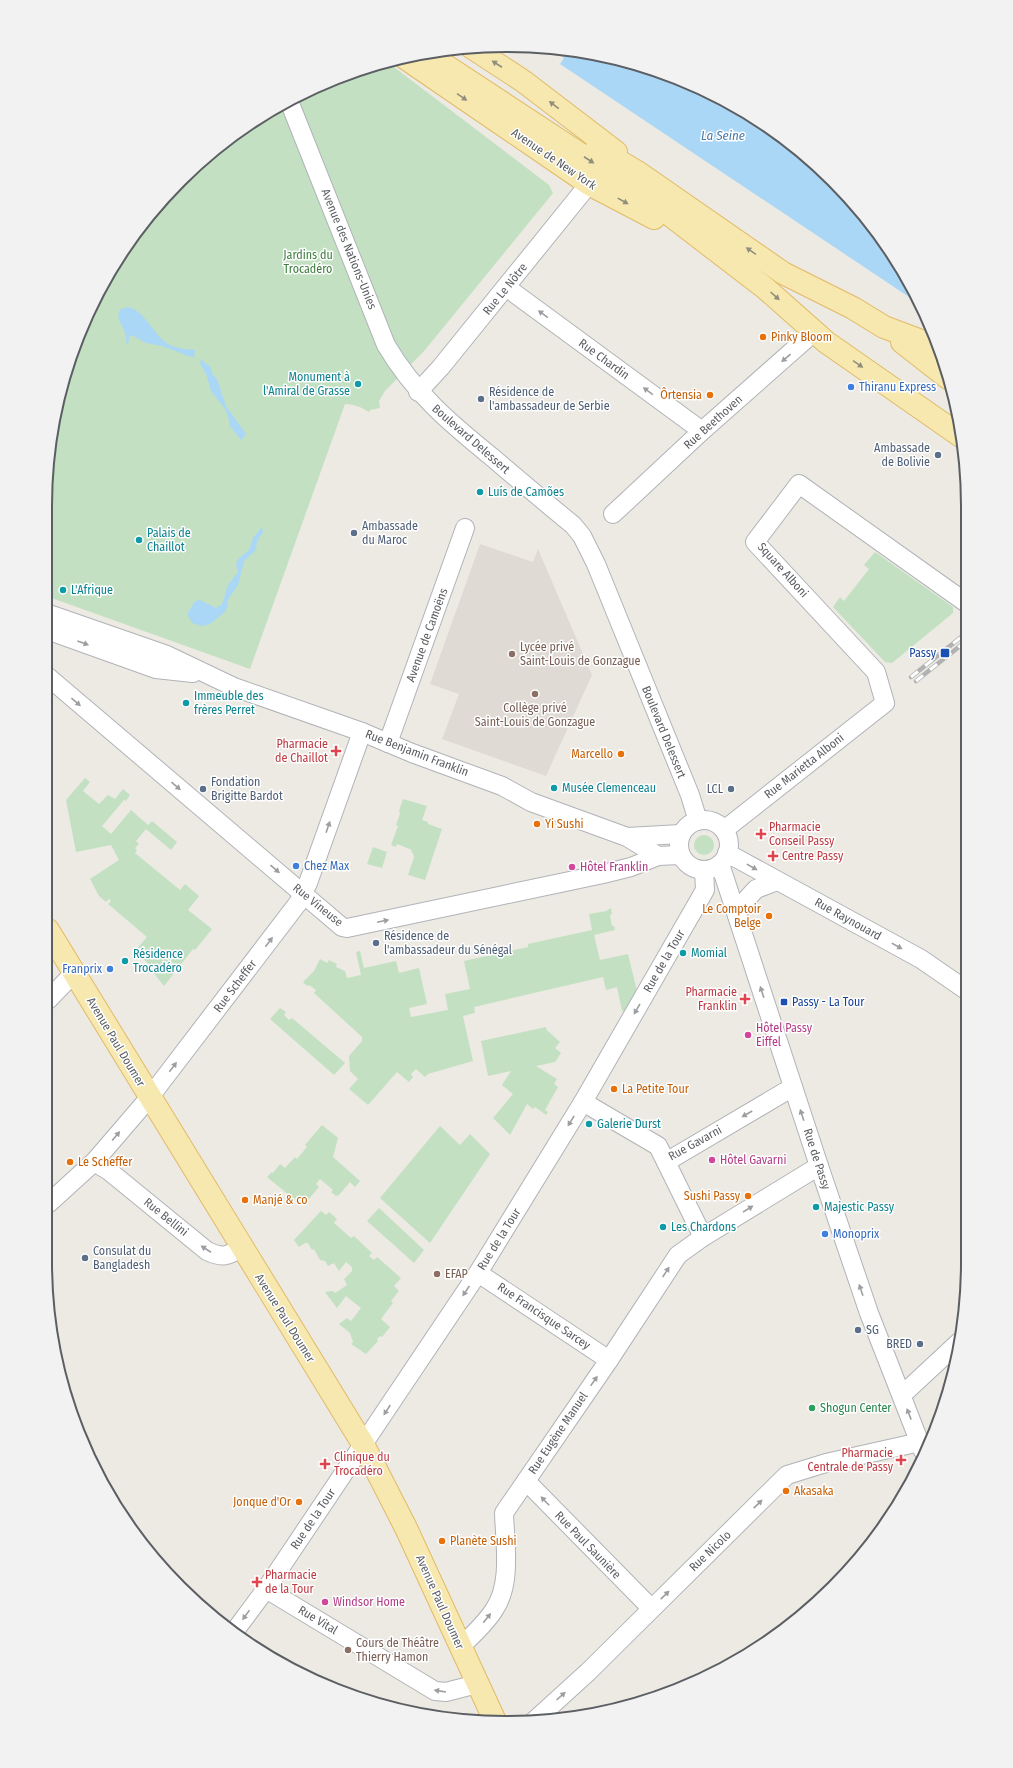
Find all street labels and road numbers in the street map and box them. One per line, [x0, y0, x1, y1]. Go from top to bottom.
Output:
street label: Avenue de New York [509, 125, 599, 193]
street label: Avenue des Nations-Unies [318, 187, 380, 311]
street label: Rue Le Nôtre [480, 260, 530, 318]
street label: Rue Chardin [576, 336, 632, 382]
street label: Rue Beethoven [681, 392, 745, 452]
street label: Boulevard Delessert [429, 401, 513, 477]
street label: Square Alboni [755, 540, 811, 600]
street label: Avenue de Camoëns [404, 586, 450, 684]
street label: Boulevard Delessert [639, 684, 689, 780]
street label: Rue Benjamin Franklin [363, 727, 471, 779]
street label: Rue Marietta Alboni [761, 731, 847, 801]
street label: Rue Vineuse [290, 881, 346, 929]
street label: Rue Raynouard [812, 895, 884, 943]
street label: Rue de la Tour [640, 926, 688, 995]
street label: Rue Scheffer [211, 956, 260, 1015]
street label: Avenue Paul Doumer [84, 995, 149, 1090]
street label: Rue Gavarni [666, 1123, 724, 1163]
street label: Rue de Passy [801, 1127, 834, 1192]
street label: Rue Bellini [141, 1195, 191, 1239]
street label: Rue de la Tour [474, 1205, 524, 1272]
street label: Avenue Paul Doumer [252, 1271, 318, 1365]
street label: Rue Francisque Sarcey [495, 1280, 594, 1353]
street label: Rue Eugène Manuel [525, 1389, 591, 1477]
street label: Rue de la Tour [288, 1485, 339, 1552]
street label: Rue Paul Saunière [552, 1508, 624, 1582]
street label: Rue Nicolo [686, 1528, 734, 1574]
street label: Avenue Paul Doumer [413, 1553, 467, 1652]
street label: Rue Vital [296, 1603, 340, 1637]

